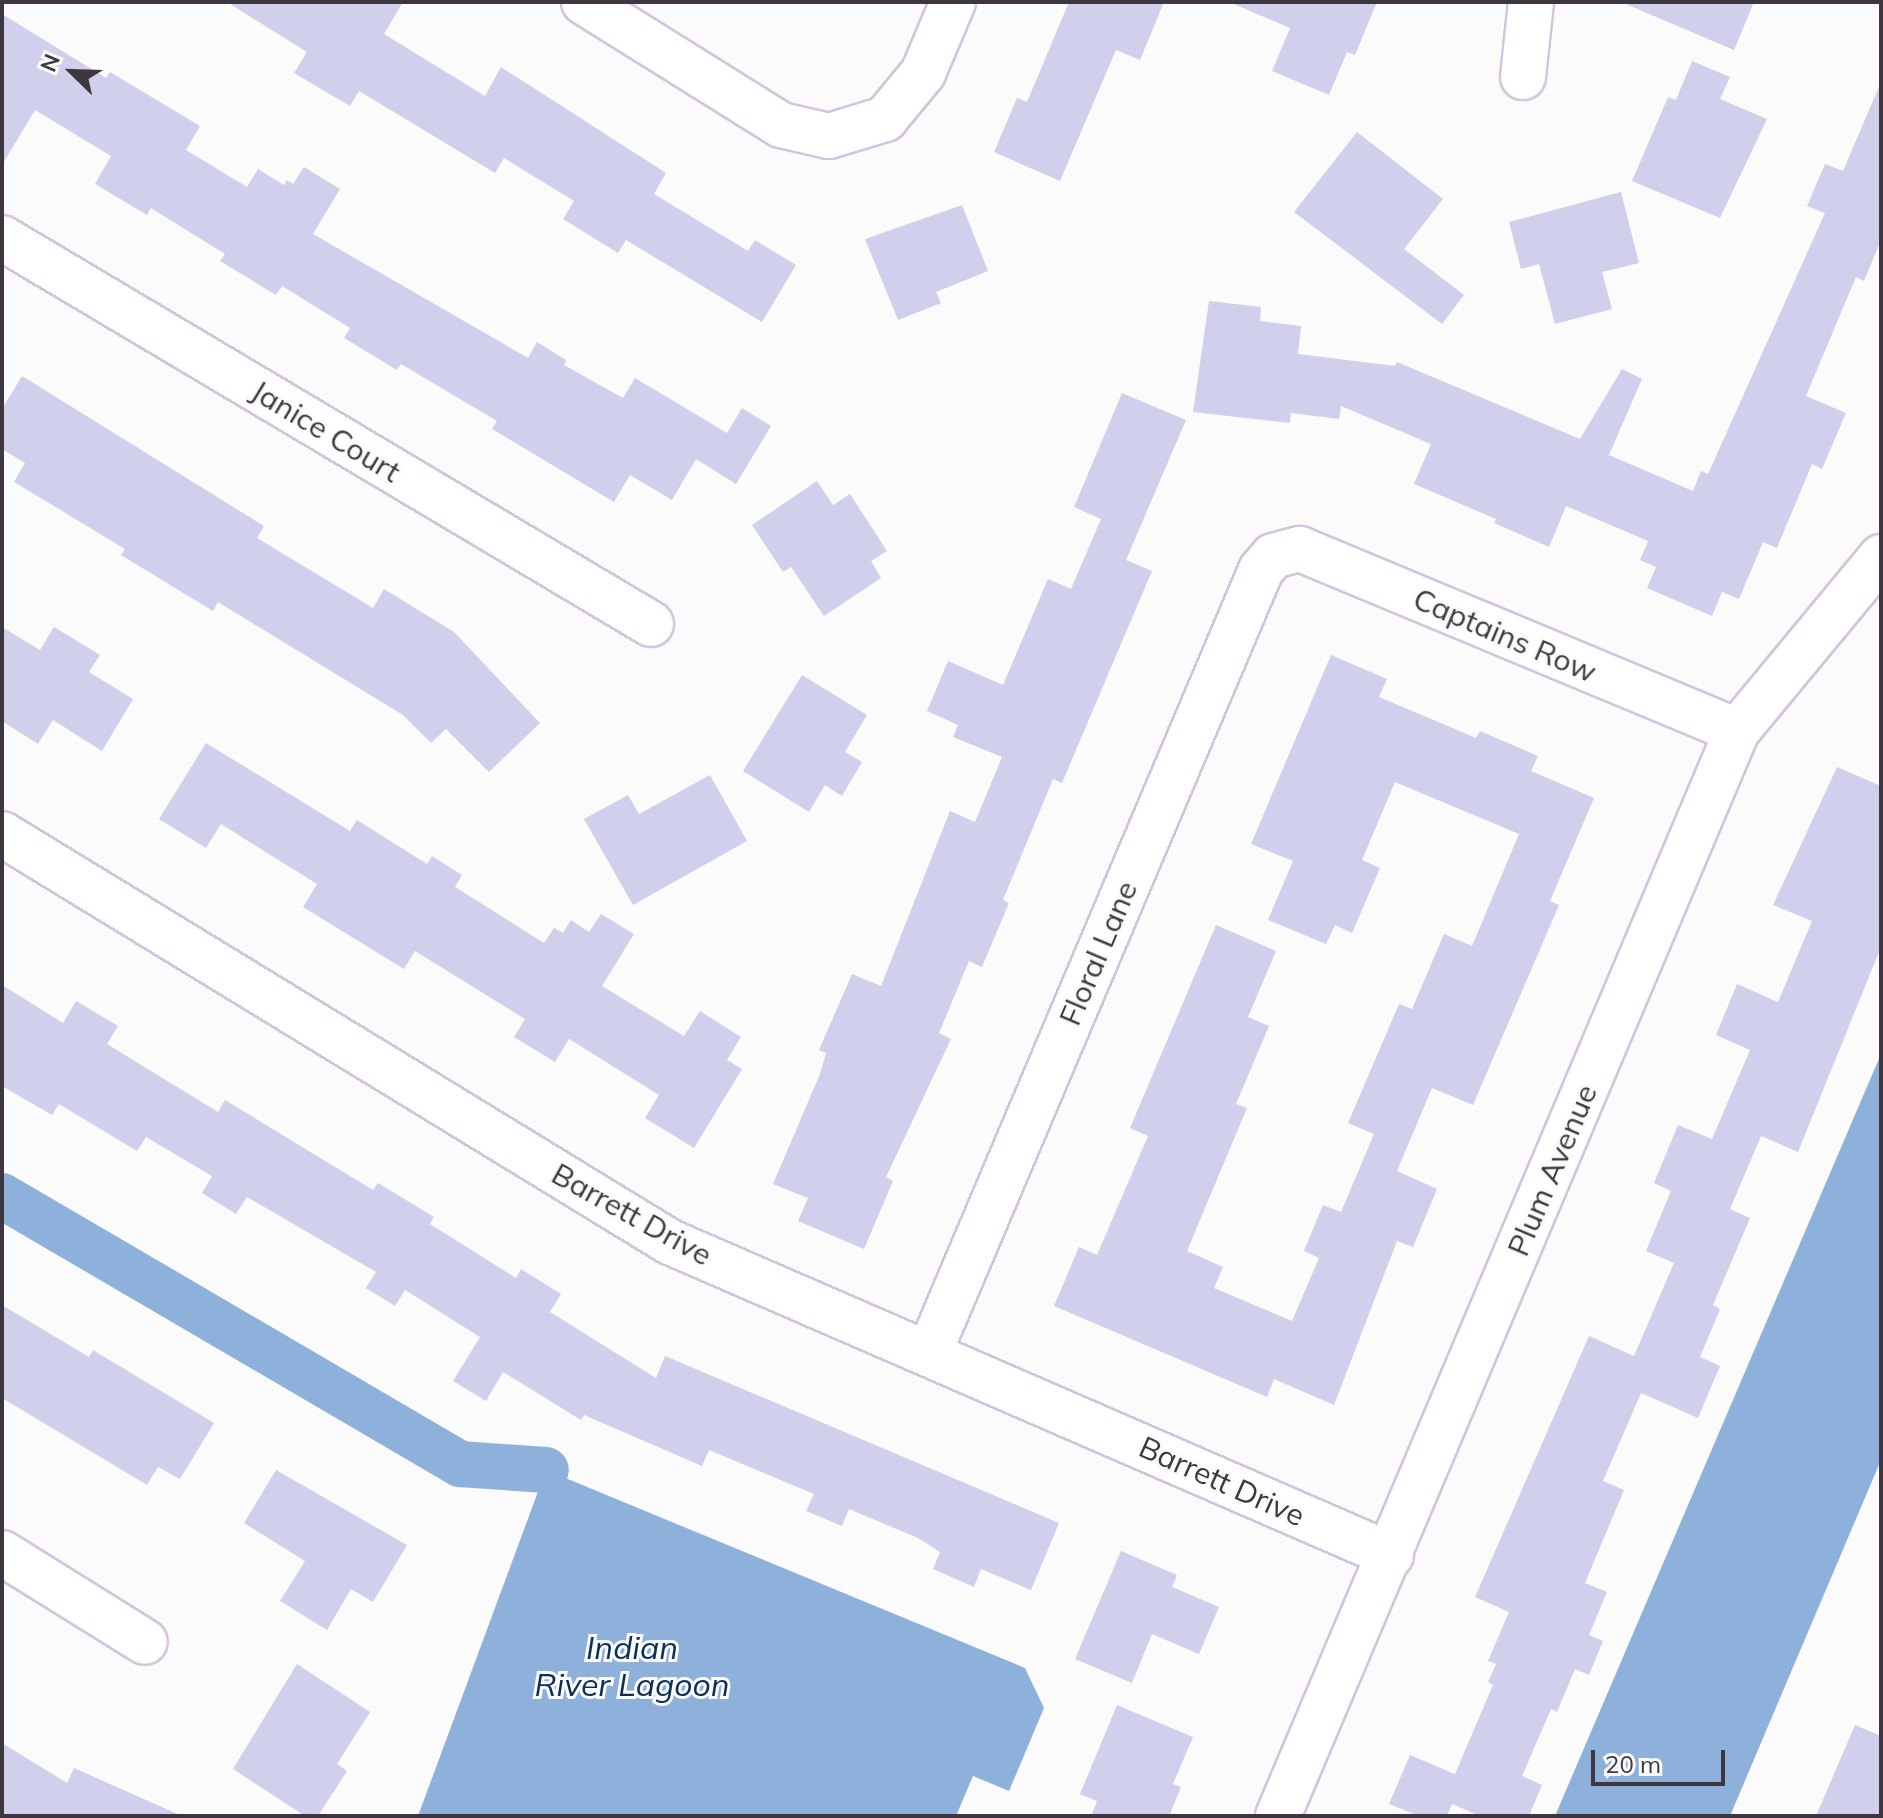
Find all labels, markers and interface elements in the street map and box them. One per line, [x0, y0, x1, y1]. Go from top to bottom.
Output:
north arrow [32, 32, 112, 112]
text: N [34, 50, 66, 76]
street label: Janice Court [245, 372, 407, 490]
street label: Captains Row [1408, 580, 1602, 690]
street label: Floral Lane [1052, 876, 1144, 1030]
street label: Plum Avenue [1500, 1079, 1604, 1261]
street label: Barrett Drive [546, 1155, 718, 1273]
street label: Barrett Drive [1134, 1429, 1310, 1533]
water label: Indian River Lagoon [534, 1629, 730, 1704]
scale bar [1595, 1734, 1729, 1784]
text: 20 m [1605, 1749, 1661, 1779]

